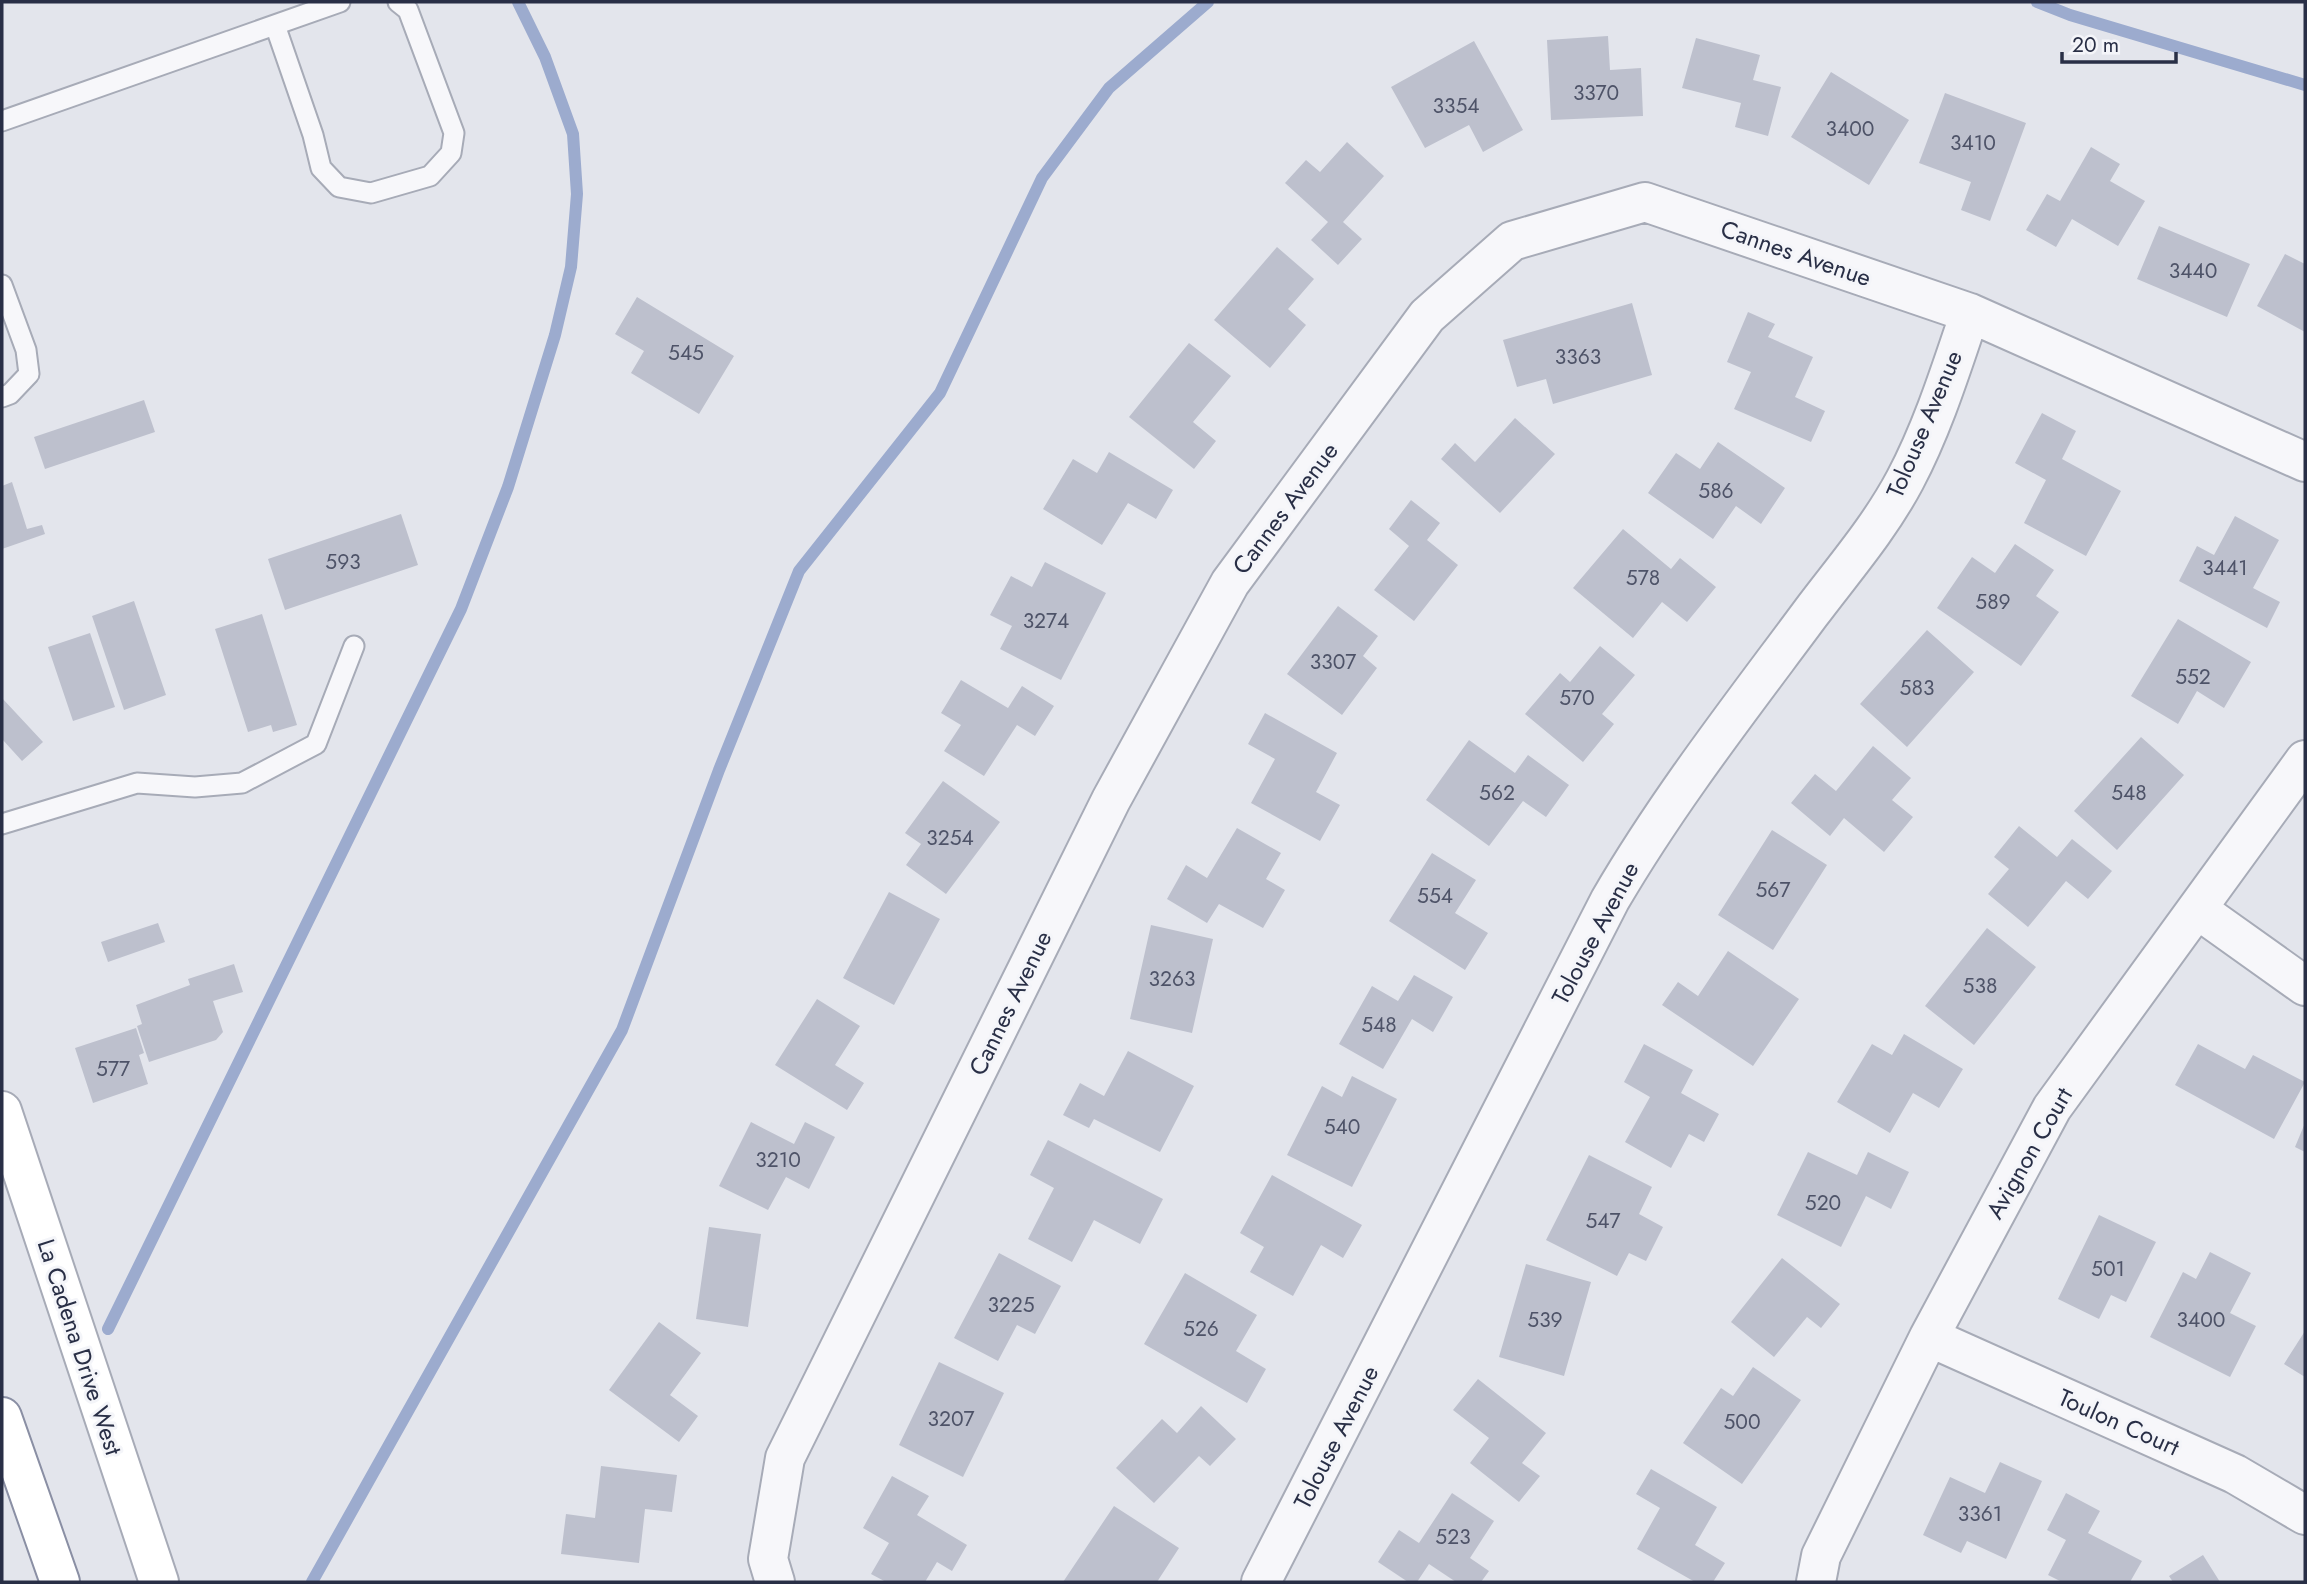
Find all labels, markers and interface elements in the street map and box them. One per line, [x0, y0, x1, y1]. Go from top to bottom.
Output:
scale bar [2062, 21, 2176, 65]
text: 20 m [2072, 30, 2119, 60]
house number: 3370 [1573, 78, 1619, 108]
house number: 3354 [1432, 91, 1480, 121]
house number: 3400 [1826, 114, 1874, 144]
house number: 3410 [1950, 128, 1996, 158]
street label: Cannes Avenue [1716, 211, 1876, 295]
house number: 3440 [2169, 256, 2217, 286]
house number: 545 [668, 338, 704, 368]
house number: 3363 [1555, 342, 1601, 372]
street label: Tolouse Avenue [1877, 345, 1971, 503]
street label: Cannes Avenue [1224, 435, 1346, 581]
house number: 586 [1698, 476, 1734, 506]
house number: 593 [325, 547, 361, 577]
house number: 3441 [2202, 553, 2248, 583]
house number: 578 [1626, 563, 1660, 593]
house number: 589 [1975, 587, 2011, 617]
house number: 3274 [1023, 606, 1069, 636]
house number: 3307 [1310, 647, 1356, 677]
house number: 552 [2175, 662, 2211, 692]
house number: 583 [1900, 673, 1934, 703]
house number: 570 [1559, 683, 1595, 713]
house number: 562 [1479, 778, 1515, 808]
house number: 548 [2111, 778, 2147, 808]
house number: 3254 [926, 823, 974, 853]
street label: Tolouse Avenue [1543, 855, 1647, 1011]
house number: 567 [1756, 875, 1790, 905]
house number: 554 [1417, 881, 1453, 911]
street label: Cannes Avenue [960, 925, 1060, 1081]
house number: 3263 [1149, 964, 1195, 994]
house number: 538 [1963, 971, 1997, 1001]
house number: 548 [1361, 1010, 1397, 1040]
house number: 577 [96, 1054, 130, 1084]
street label: Avignon Court [1977, 1080, 2081, 1225]
house number: 540 [1324, 1112, 1360, 1142]
house number: 3210 [755, 1145, 801, 1175]
house number: 520 [1805, 1188, 1841, 1218]
house number: 547 [1585, 1206, 1621, 1236]
street label: La Cadena Drive West [29, 1235, 131, 1460]
house number: 501 [2091, 1254, 2125, 1284]
house number: 3225 [987, 1290, 1035, 1320]
house number: 539 [1527, 1305, 1563, 1335]
house number: 3400 [2177, 1305, 2225, 1335]
house number: 526 [1183, 1314, 1219, 1344]
street label: Tolouse Avenue [1285, 1359, 1387, 1515]
street label: Toulon Court [2053, 1380, 2185, 1464]
house number: 3207 [927, 1404, 975, 1434]
house number: 500 [1723, 1407, 1761, 1437]
house number: 3361 [1958, 1499, 2002, 1529]
house number: 523 [1435, 1522, 1471, 1552]

